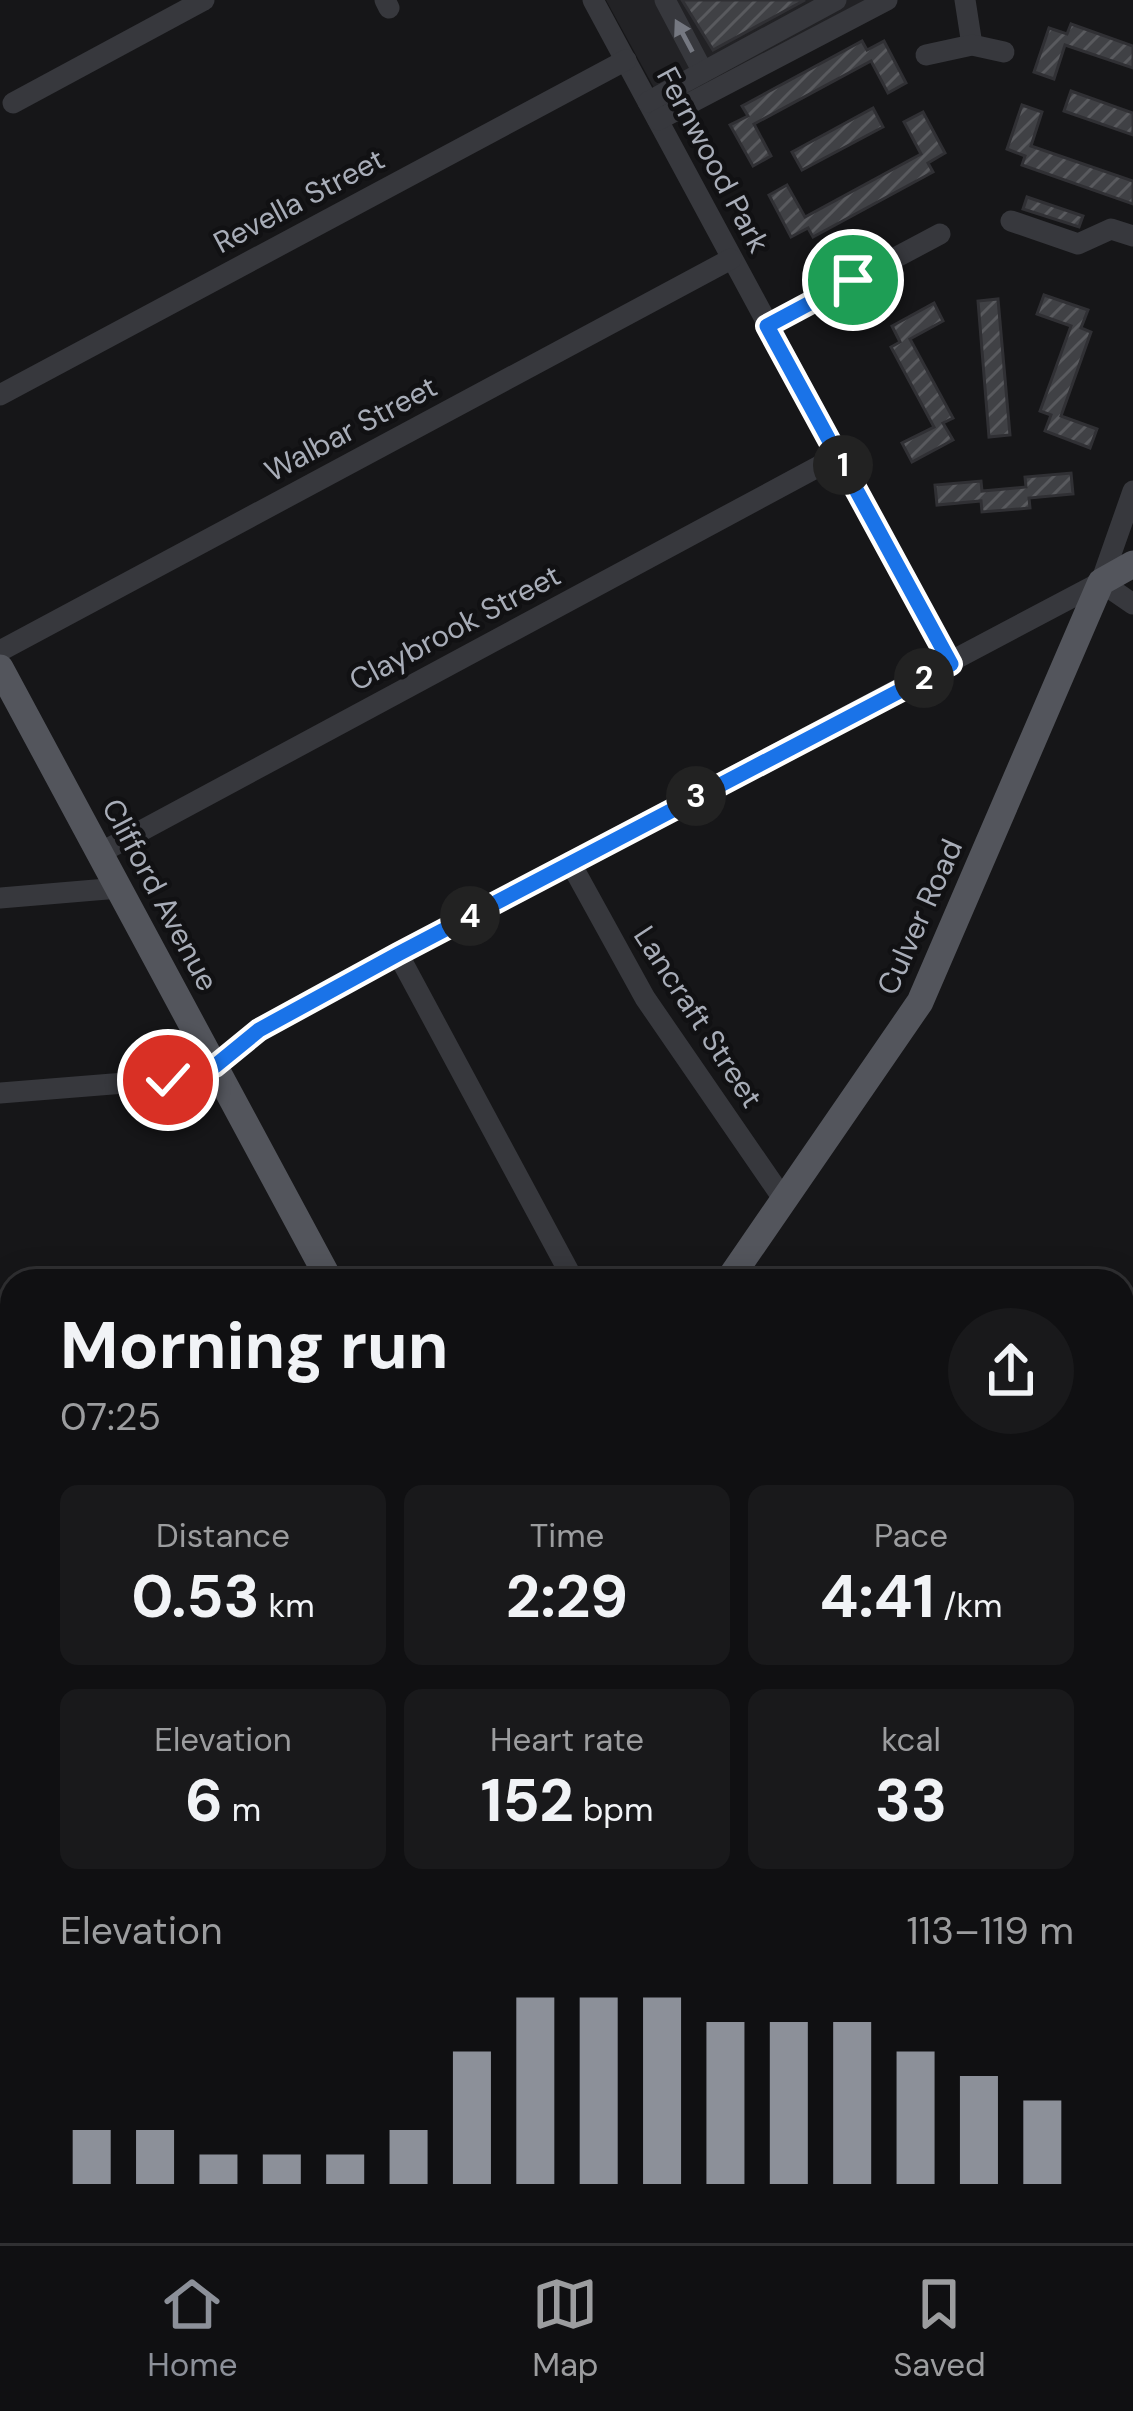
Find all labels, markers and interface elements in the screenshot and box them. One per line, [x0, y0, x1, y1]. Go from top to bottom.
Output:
one-way arrow [674, 18, 695, 53]
street label: Fernwood Park [648, 60, 779, 259]
street label: Revella Street [207, 139, 391, 262]
pin [802, 229, 904, 331]
icon: arrive [820, 247, 886, 313]
street label: Walbar Street [258, 367, 444, 490]
pin: 1 [813, 435, 873, 495]
text: 1 [837, 443, 849, 486]
street label: Claybrook Street [342, 555, 567, 700]
pin: 2 [894, 648, 954, 708]
text: 2 [914, 656, 934, 699]
pin: 3 [666, 766, 726, 826]
text: 3 [686, 774, 706, 817]
street label: Clifford Avenue [93, 792, 227, 998]
street label: Culver Road [868, 833, 971, 1001]
pin: 4 [440, 886, 500, 946]
text: 4 [459, 894, 481, 937]
street label: Lancraft Street [625, 919, 772, 1115]
pin [117, 1029, 219, 1131]
icon: check [135, 1047, 201, 1113]
text: Morning run [60, 1303, 448, 1388]
button: share [948, 1308, 1074, 1434]
text: 07:25 [60, 1391, 161, 1442]
text: Distance [156, 1514, 290, 1557]
text: Time [530, 1514, 604, 1557]
text: Pace [874, 1514, 948, 1557]
text: 0.53 [131, 1557, 260, 1636]
text: 2:29 [506, 1557, 628, 1636]
text: 4:41 [820, 1557, 935, 1636]
text: km [260, 1584, 315, 1627]
text: /km [935, 1584, 1002, 1627]
text: Elevation [154, 1718, 292, 1761]
text: Heart rate [490, 1718, 644, 1761]
text: kcal [881, 1718, 941, 1761]
text: 6 [185, 1761, 223, 1840]
text: 152 [481, 1761, 574, 1840]
text: 33 [875, 1761, 947, 1840]
text: m [223, 1788, 261, 1831]
text: bpm [574, 1788, 653, 1831]
text: Elevation [60, 1905, 223, 1956]
text: 113–119 m [907, 1905, 1074, 1956]
tab: Home [147, 2271, 238, 2386]
tab: Map [532, 2271, 599, 2386]
tab: Saved [893, 2271, 986, 2386]

